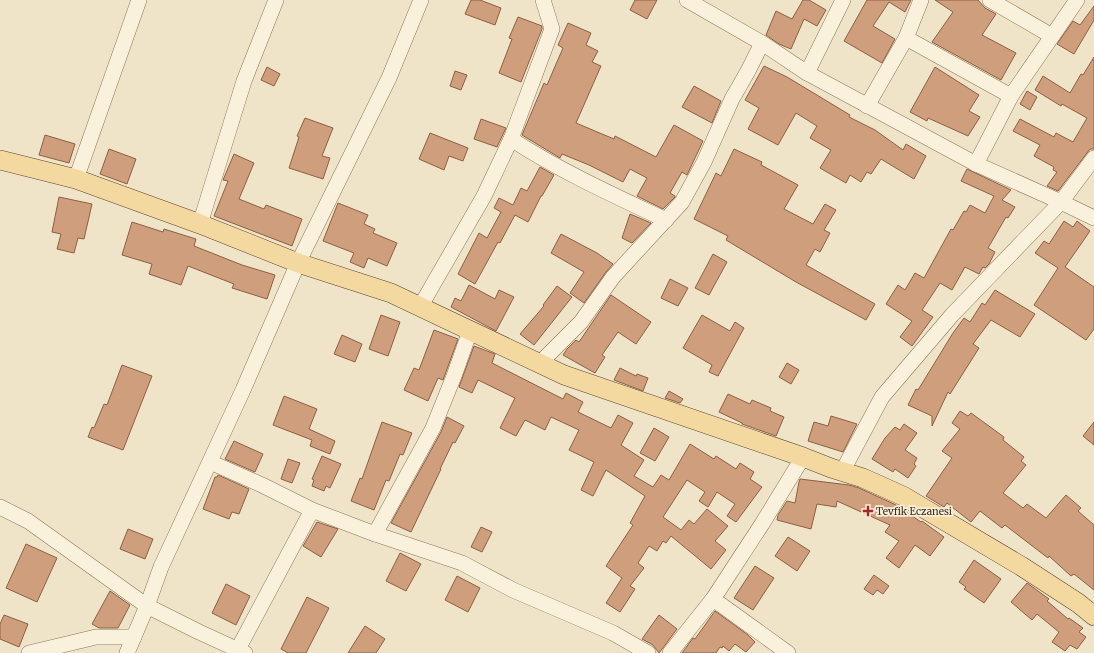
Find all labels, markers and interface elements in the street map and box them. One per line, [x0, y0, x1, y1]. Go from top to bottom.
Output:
place label: Tevfik Eczanesi [876, 505, 952, 518]
marker: Tevfik Eczanesi [863, 506, 873, 516]

